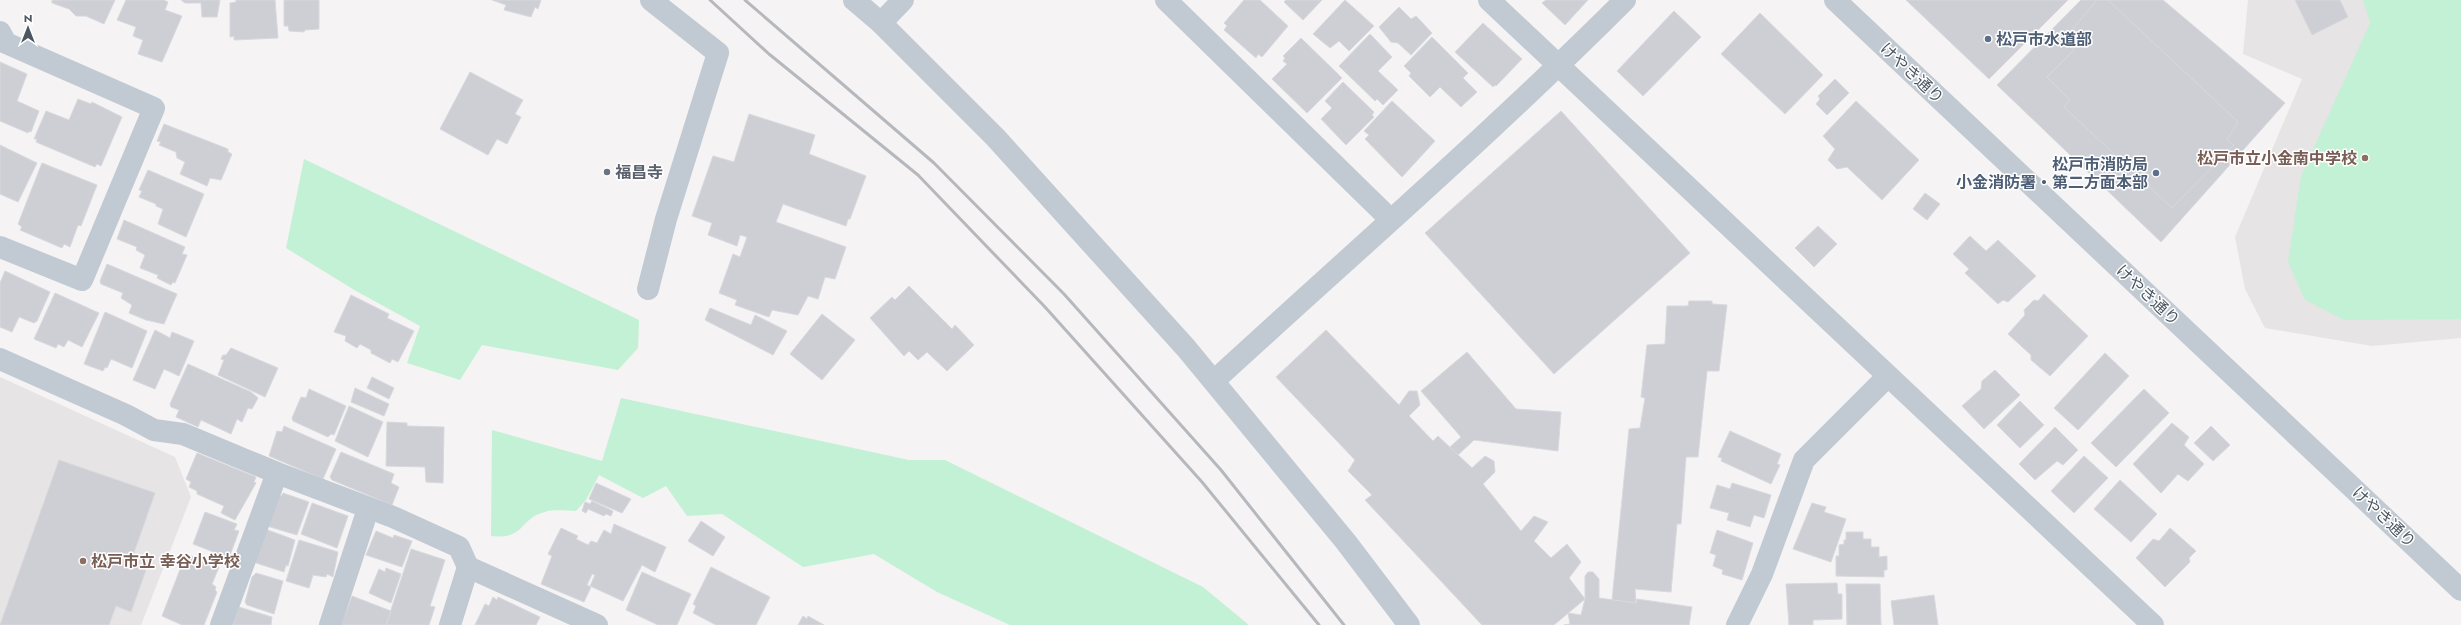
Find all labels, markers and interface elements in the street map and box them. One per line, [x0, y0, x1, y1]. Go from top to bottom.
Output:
north arrow [8, 8, 48, 48]
text: N [24, 10, 32, 26]
place label: 松戸市水道部 [1996, 28, 2092, 51]
marker: 松戸市水道部 [1983, 34, 1993, 44]
street label: けやき通り [1875, 37, 1949, 109]
place label: 松戸市立小金南中学校 [2197, 147, 2357, 170]
place label: 松戸市消防局 小金消防署・第二方面本部 [1956, 153, 2148, 194]
marker: 松戸市立小金南中学校 [2360, 153, 2370, 163]
place label: 福昌寺 [615, 161, 663, 184]
marker: 福昌寺 [602, 167, 612, 177]
marker: 松戸市消防局 小金消防署・第二方面本部 [2151, 168, 2161, 178]
street label: けやき通り [2111, 259, 2185, 331]
street label: けやき通り [2347, 481, 2421, 553]
place label: 松戸市立 幸谷小学校 [91, 550, 240, 573]
marker: 松戸市立 幸谷小学校 [78, 556, 88, 566]

